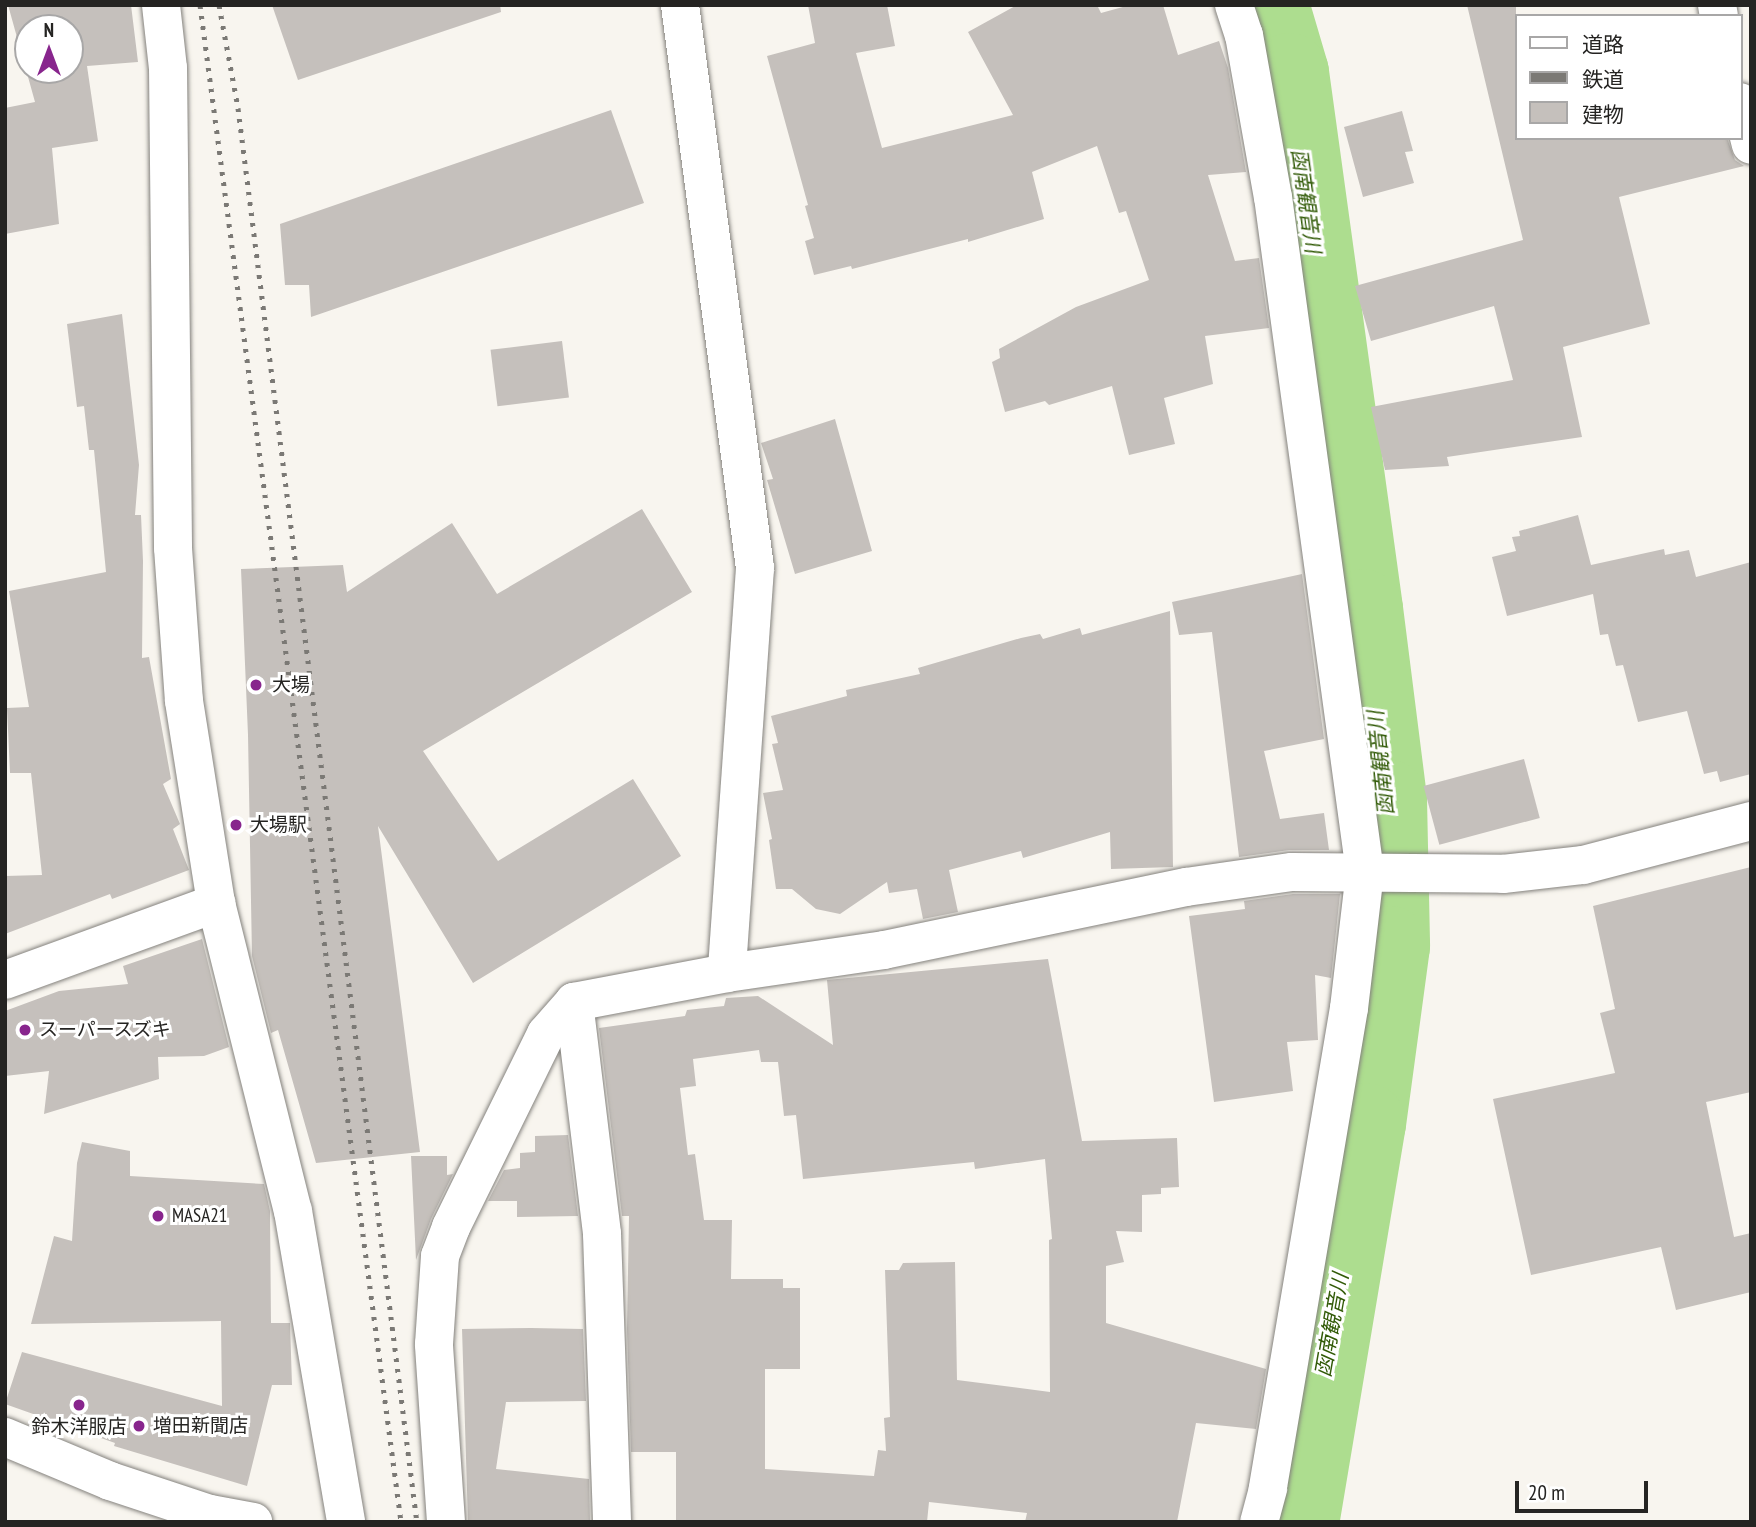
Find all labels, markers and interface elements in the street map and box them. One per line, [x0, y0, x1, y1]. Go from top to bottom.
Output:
north arrow [14, 14, 84, 84]
legend [1514, 14, 1742, 140]
text: N [44, 18, 54, 42]
text: 道路 [1582, 31, 1624, 58]
text: 鉄道 [1582, 66, 1624, 93]
text: 建物 [1582, 101, 1624, 128]
water label: 函南観音川 [1286, 147, 1326, 255]
place label: 大場 [272, 674, 310, 696]
marker: 大場 [246, 675, 266, 695]
water label: 函南観音川 [1363, 709, 1399, 817]
place label: 大場駅 [250, 814, 307, 836]
marker: 大場駅 [228, 817, 244, 833]
place label: スーパースズキ [39, 1019, 172, 1041]
marker: スーパースズキ [17, 1022, 33, 1038]
place label: MASA21 [172, 1205, 227, 1227]
marker: MASA21 [150, 1208, 166, 1224]
water label: 函南観音川 [1310, 1271, 1354, 1379]
marker: 鈴木洋服店 [71, 1397, 87, 1413]
place label: 増田新聞店 [153, 1415, 248, 1437]
place label: 鈴木洋服店 [32, 1416, 126, 1438]
marker: 増田新聞店 [131, 1418, 147, 1434]
scale bar [1518, 1468, 1651, 1512]
text: 20 m [1528, 1479, 1565, 1506]

